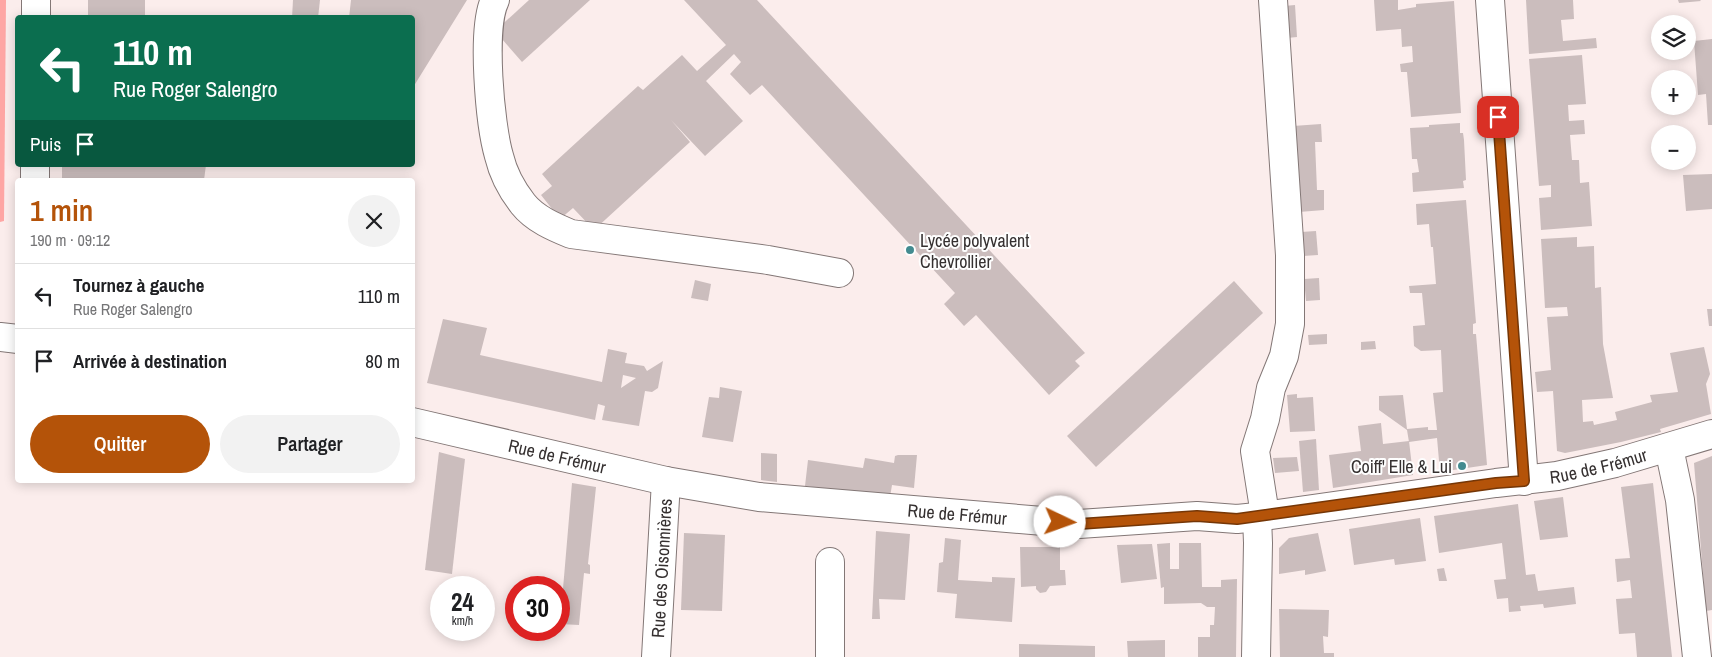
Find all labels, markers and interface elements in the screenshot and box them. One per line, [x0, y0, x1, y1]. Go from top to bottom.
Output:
map controls [1651, 15, 1696, 170]
button: layers [1651, 15, 1696, 60]
text: 110 m [113, 29, 193, 76]
icon: left [30, 35, 95, 100]
button: + [1651, 70, 1696, 115]
text: Rue Roger Salengro [113, 74, 277, 104]
pin [1477, 96, 1519, 138]
icon: arrive [1484, 103, 1512, 131]
button: − [1651, 125, 1696, 170]
icon: arrive [71, 130, 99, 158]
text: Puis [30, 131, 61, 157]
text: 1 min [30, 190, 93, 230]
button: close [348, 195, 400, 247]
place label: Lycée polyvalent Chevrollier [920, 228, 1029, 274]
text: 190 m · 09:12 [30, 229, 110, 251]
marker: Lycée polyvalent Chevrollier [904, 244, 916, 256]
text: Tournez à gauche [73, 272, 204, 298]
icon: left [30, 282, 58, 310]
text: 110 m [358, 283, 400, 309]
text: Rue Roger Salengro [73, 298, 193, 320]
icon: arrive [30, 347, 58, 375]
text: Arrivée à destination [73, 348, 227, 374]
text: 80 m [365, 348, 400, 374]
button: Quitter [30, 415, 210, 473]
button: Partager [220, 415, 400, 473]
street label: Rue de Frémur [506, 432, 608, 479]
street label: Rue de Frémur [1548, 442, 1650, 489]
place label: Coiff' Elle & Lui [1351, 454, 1452, 479]
marker: Coiff' Elle & Lui [1456, 460, 1468, 472]
position arrow [1033, 495, 1085, 547]
street label: Rue de Frémur [907, 497, 1008, 530]
street label: Rue des Oisonnières [645, 498, 677, 639]
speed limit sign: 30 [505, 576, 570, 641]
text: 24 [451, 585, 474, 619]
text: km/h [452, 613, 473, 629]

